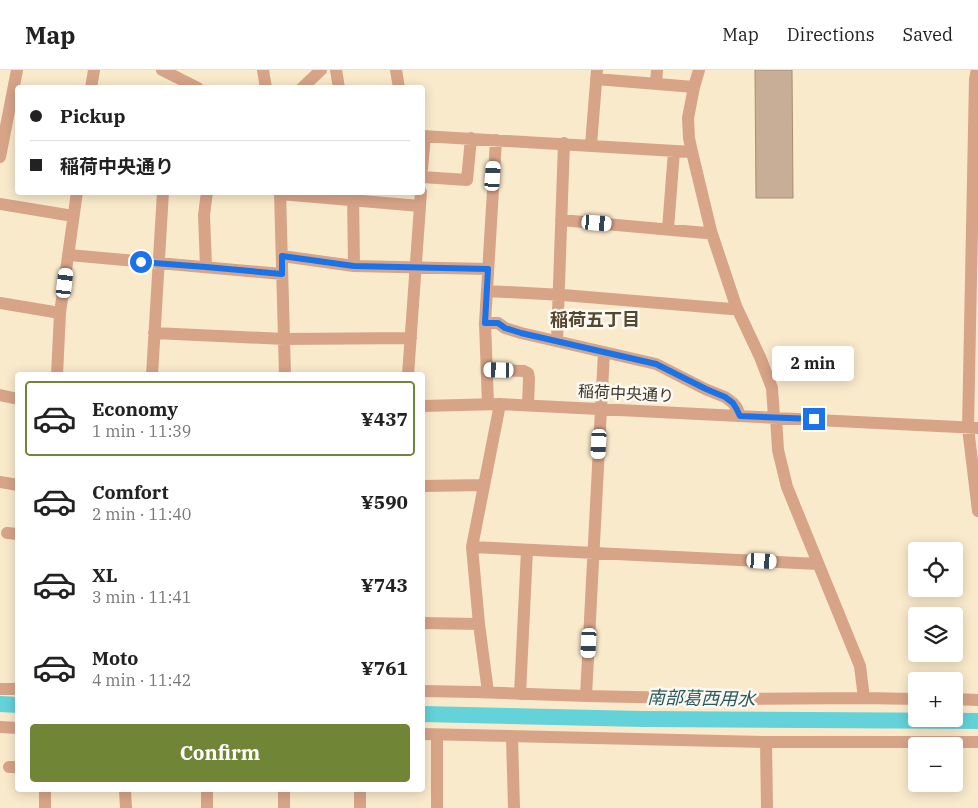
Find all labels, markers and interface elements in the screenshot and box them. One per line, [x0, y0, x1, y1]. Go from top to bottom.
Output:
text: Map [25, 19, 75, 51]
text: Map [722, 23, 759, 46]
text: Directions [787, 23, 875, 46]
text: Saved [903, 23, 953, 46]
text: Pickup [60, 104, 125, 128]
text: 稲荷中央通り [60, 154, 174, 178]
car [484, 161, 501, 191]
car [581, 214, 612, 232]
route start [130, 251, 152, 273]
car [55, 267, 74, 299]
district label: 稲荷五丁目 [550, 308, 640, 331]
callout: 2 min [773, 346, 855, 382]
text: 2 min [791, 353, 835, 373]
car [483, 362, 514, 378]
street label: 稲荷中央通り [578, 381, 674, 405]
icon: car [32, 396, 77, 441]
text: Economy [92, 397, 178, 421]
text: ¥437 [361, 407, 408, 431]
route end [803, 408, 825, 430]
text: 1 min · 11:39 [92, 421, 191, 441]
car [590, 429, 607, 459]
icon: car [32, 479, 77, 524]
text: Comfort [92, 480, 169, 504]
text: ¥590 [361, 490, 408, 514]
text: 2 min · 11:40 [92, 504, 191, 524]
map controls [908, 542, 963, 792]
button: locate [908, 542, 963, 597]
car [746, 553, 777, 569]
icon: car [32, 562, 77, 607]
text: XL [92, 563, 118, 587]
text: ¥743 [361, 573, 408, 597]
text: 3 min · 11:41 [92, 587, 191, 607]
button: layers [908, 607, 963, 662]
car [580, 628, 597, 658]
icon: car [32, 645, 77, 690]
text: Moto [92, 646, 138, 670]
text: ¥761 [361, 656, 408, 680]
text: 4 min · 11:42 [92, 670, 191, 690]
button: + [908, 672, 963, 727]
water label: 南部葛西用水 [647, 686, 757, 710]
button: Confirm [30, 724, 410, 782]
button: − [908, 737, 963, 792]

